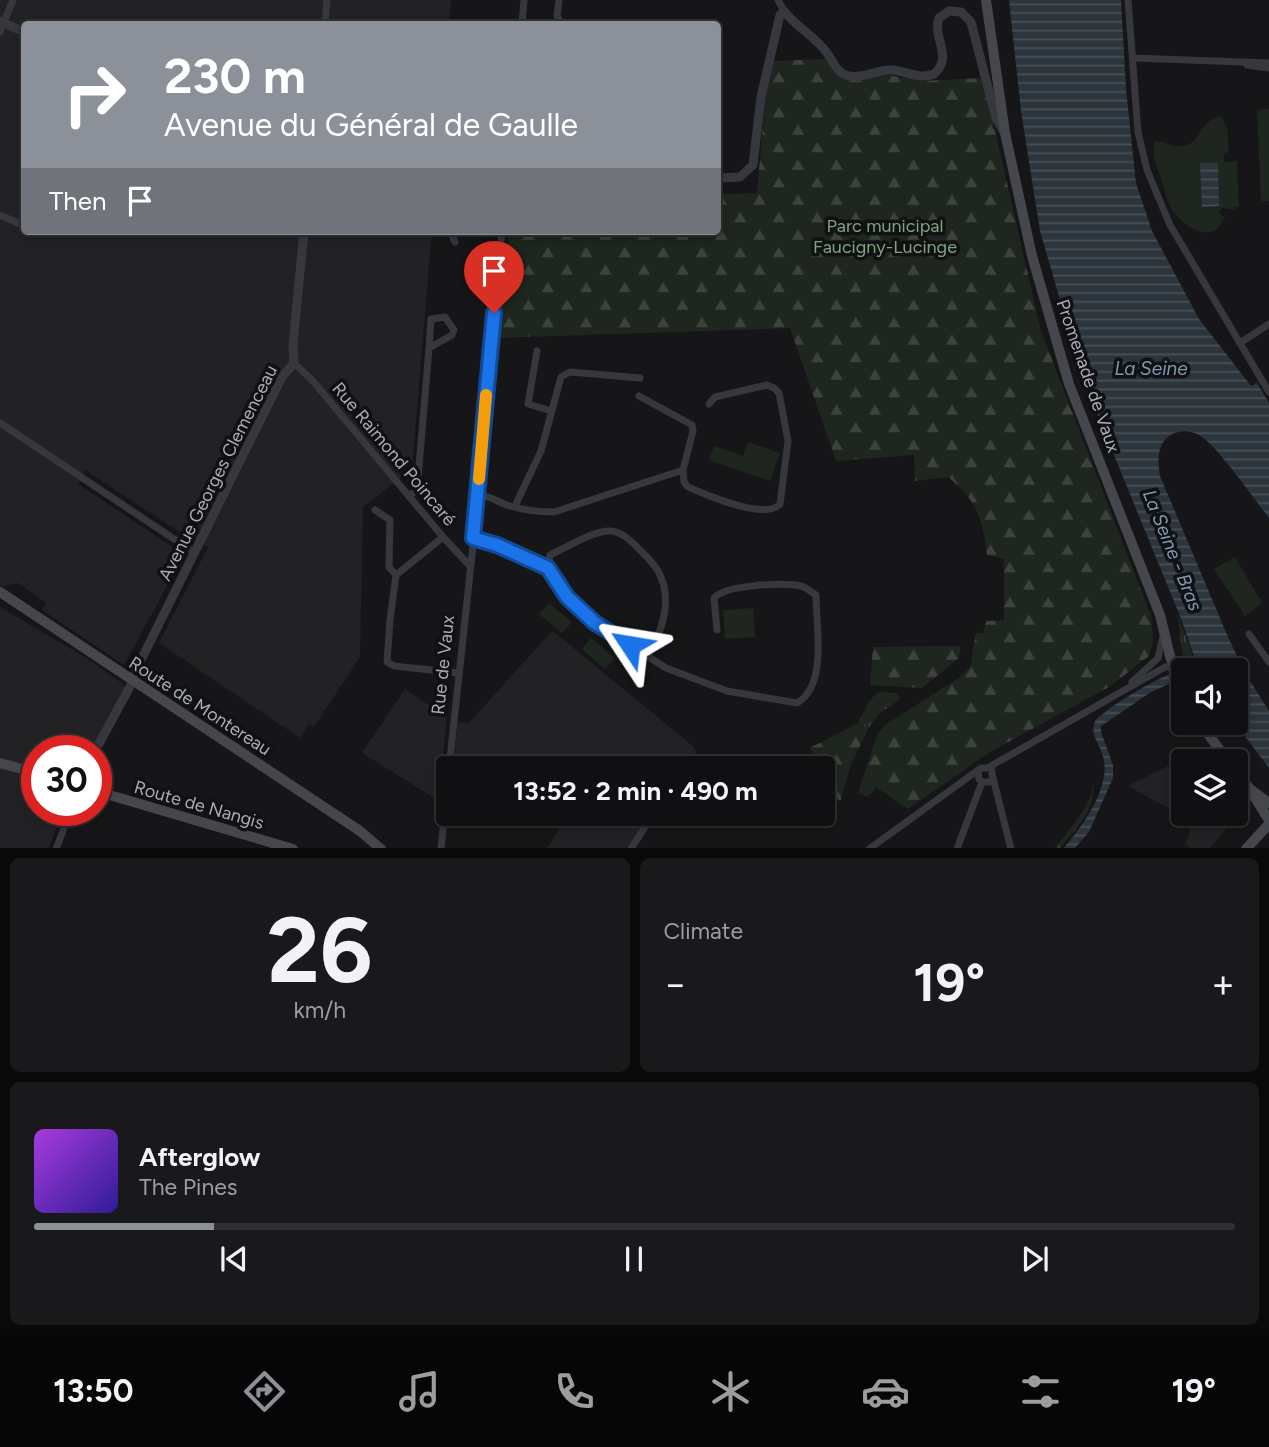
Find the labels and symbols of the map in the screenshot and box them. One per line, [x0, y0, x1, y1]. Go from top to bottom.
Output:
park label: Parc municipal Faucigny-Lucinge [813, 215, 957, 258]
pin [464, 241, 524, 313]
street label: Promenade de Vaux [1051, 297, 1125, 456]
water label: La Seine [1114, 357, 1188, 380]
street label: Avenue Georges Clemenceau [154, 361, 282, 585]
street label: Rue Raimond Poincaré [327, 378, 461, 530]
water label: La Seine - Bras [1138, 486, 1207, 614]
position arrow [593, 608, 667, 682]
street label: Rue de Vaux [427, 614, 459, 716]
street label: Route de Montereau [125, 652, 275, 760]
speed limit sign: 30 [21, 735, 112, 826]
street label: Route de Nangis [132, 776, 266, 834]

